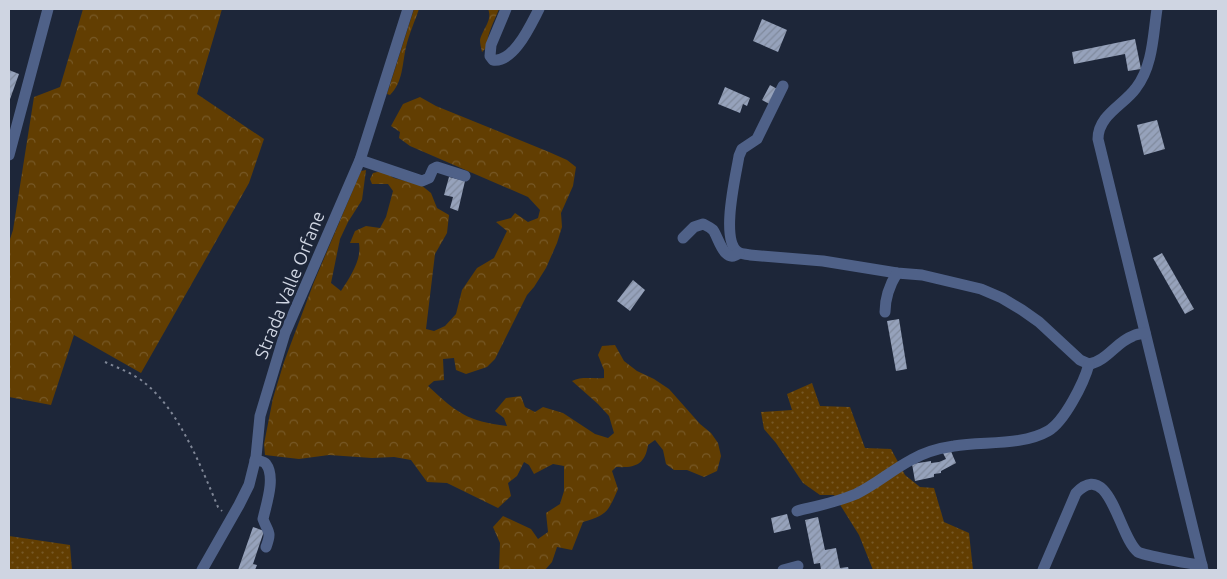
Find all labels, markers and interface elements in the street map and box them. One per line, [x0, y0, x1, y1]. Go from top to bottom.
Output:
street label: Strada Valle Orfane [250, 208, 328, 361]

